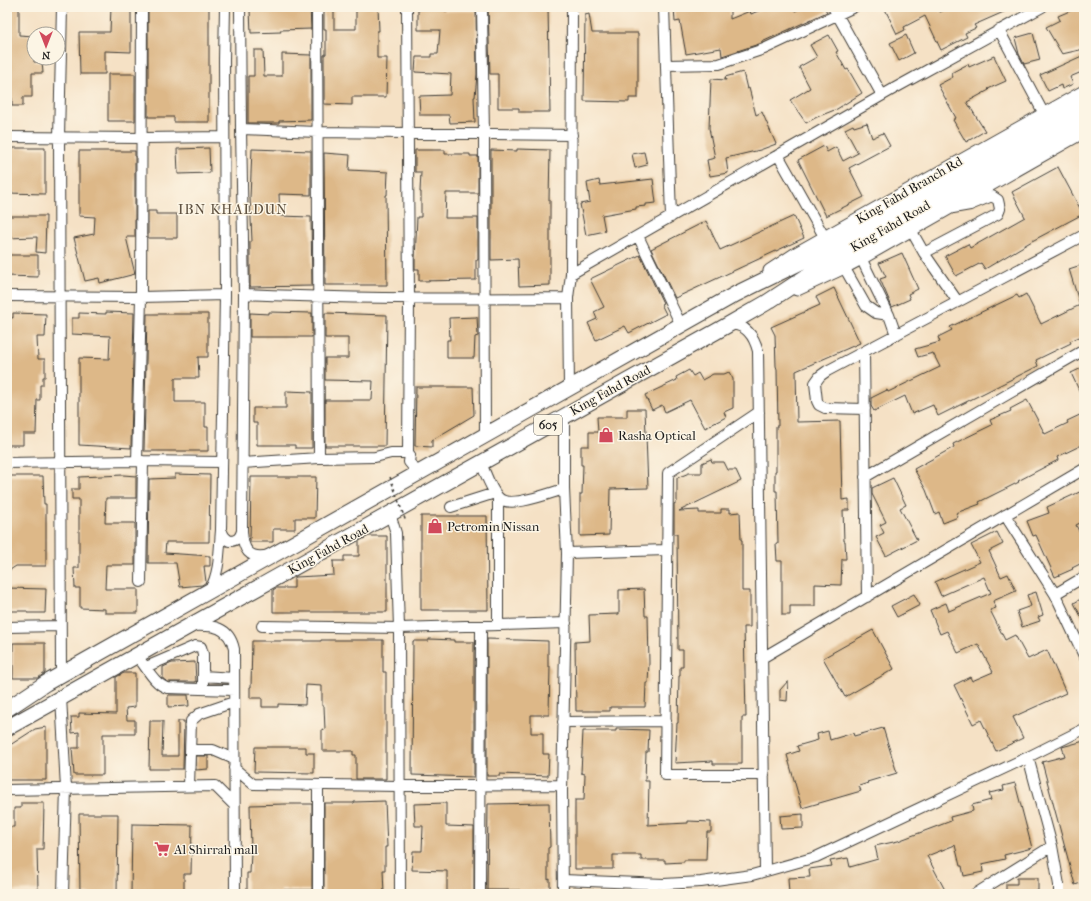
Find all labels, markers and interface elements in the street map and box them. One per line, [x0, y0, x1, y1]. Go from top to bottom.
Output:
north arrow [26, 26, 66, 66]
text: N [41, 49, 50, 62]
street label: King Fahd Branch Rd [853, 153, 966, 227]
street label: King Fahd Road [847, 197, 933, 255]
district label: IBN KHALDUN [178, 201, 288, 218]
street label: King Fahd Road [567, 361, 654, 418]
road number: 605 [534, 415, 562, 435]
shop icon: Rasha Optical [597, 426, 615, 444]
place label: Rasha Optical [618, 428, 696, 443]
shop icon: Petromin Nissan [426, 517, 444, 535]
place label: Petromin Nissan [447, 519, 540, 534]
street label: King Fahd Road [285, 520, 372, 577]
supermarket icon: Al Shirrah mall [153, 840, 171, 858]
place label: Al Shirrah mall [173, 842, 258, 857]

